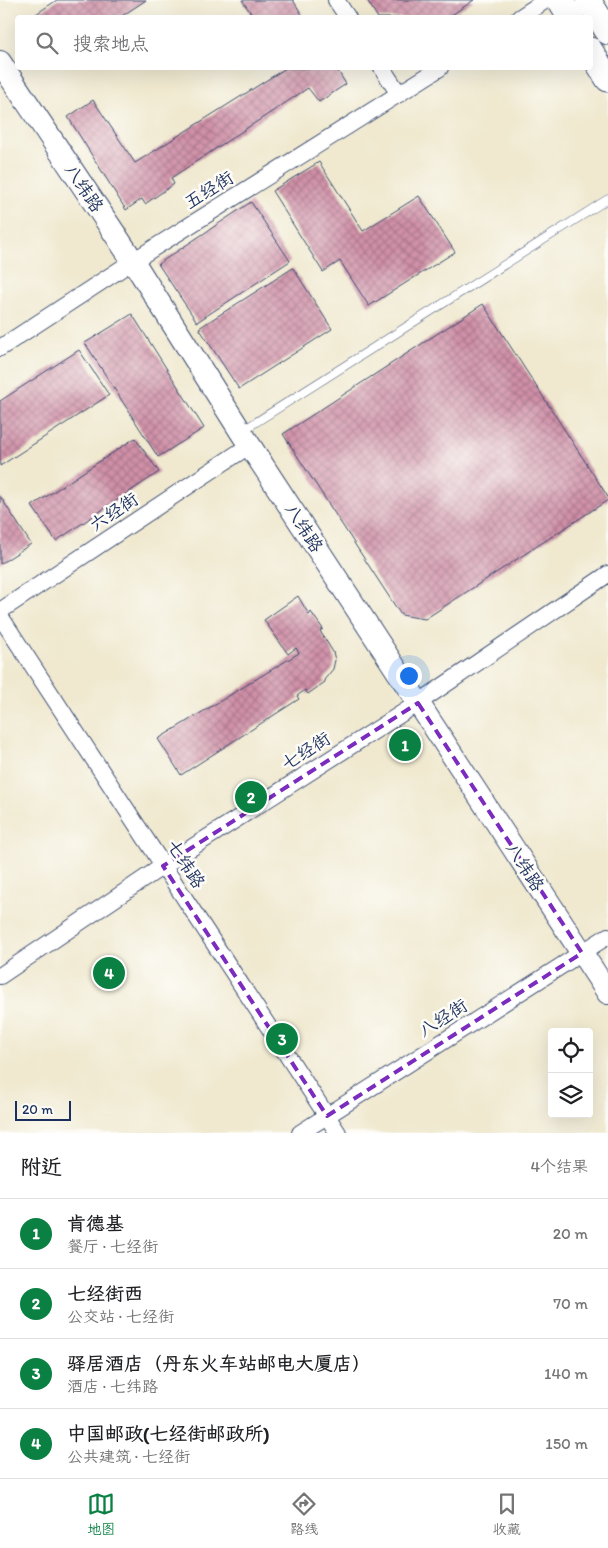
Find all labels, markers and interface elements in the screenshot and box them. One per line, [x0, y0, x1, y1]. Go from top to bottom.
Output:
search box [15, 15, 593, 70]
icon: search [33, 29, 61, 57]
text: 搜索地点 [73, 32, 149, 55]
street label: 八纬路 [60, 159, 108, 217]
street label: 五经街 [180, 166, 238, 214]
street label: 六经街 [85, 488, 143, 536]
street label: 八纬路 [280, 499, 328, 557]
your location [396, 663, 422, 689]
pin: 1 [389, 726, 421, 764]
street label: 七经街 [277, 727, 335, 775]
pin: 2 [235, 778, 267, 816]
street label: 七纬路 [162, 835, 210, 893]
street label: 八纬路 [501, 838, 549, 896]
pin: 4 [93, 954, 125, 992]
street label: 八经街 [414, 994, 472, 1042]
pin: 3 [266, 1020, 298, 1058]
map controls [548, 1028, 593, 1118]
button: locate [548, 1028, 593, 1073]
button: layers [548, 1073, 593, 1118]
scale bar [15, 1098, 71, 1121]
text: 20 m [22, 1101, 53, 1118]
text: 附近 [20, 1154, 62, 1179]
text: 4个结果 [530, 1157, 588, 1176]
text: 肯德基 [67, 1212, 124, 1235]
text: 1 [32, 1224, 40, 1243]
text: 20 m [553, 1224, 588, 1243]
text: 餐厅 · 七经街 [67, 1237, 158, 1256]
text: 七经街西 [67, 1282, 143, 1305]
text: 2 [32, 1294, 40, 1313]
text: 70 m [553, 1294, 588, 1313]
text: 公交站 · 七经街 [67, 1307, 174, 1326]
text: 驿居酒店（丹东火车站邮电大厦店） [67, 1352, 371, 1375]
text: 3 [32, 1364, 40, 1383]
text: 140 m [544, 1364, 588, 1383]
text: 酒店 · 七纬路 [67, 1377, 158, 1396]
text: 中国邮政(七经街邮政所) [67, 1422, 269, 1445]
text: 4 [31, 1434, 41, 1453]
text: 150 m [545, 1434, 588, 1453]
text: 公共建筑 · 七经街 [67, 1447, 190, 1466]
tab: 地图 [87, 1490, 115, 1538]
tab: 路线 [290, 1490, 318, 1538]
tab: 收藏 [493, 1490, 521, 1538]

